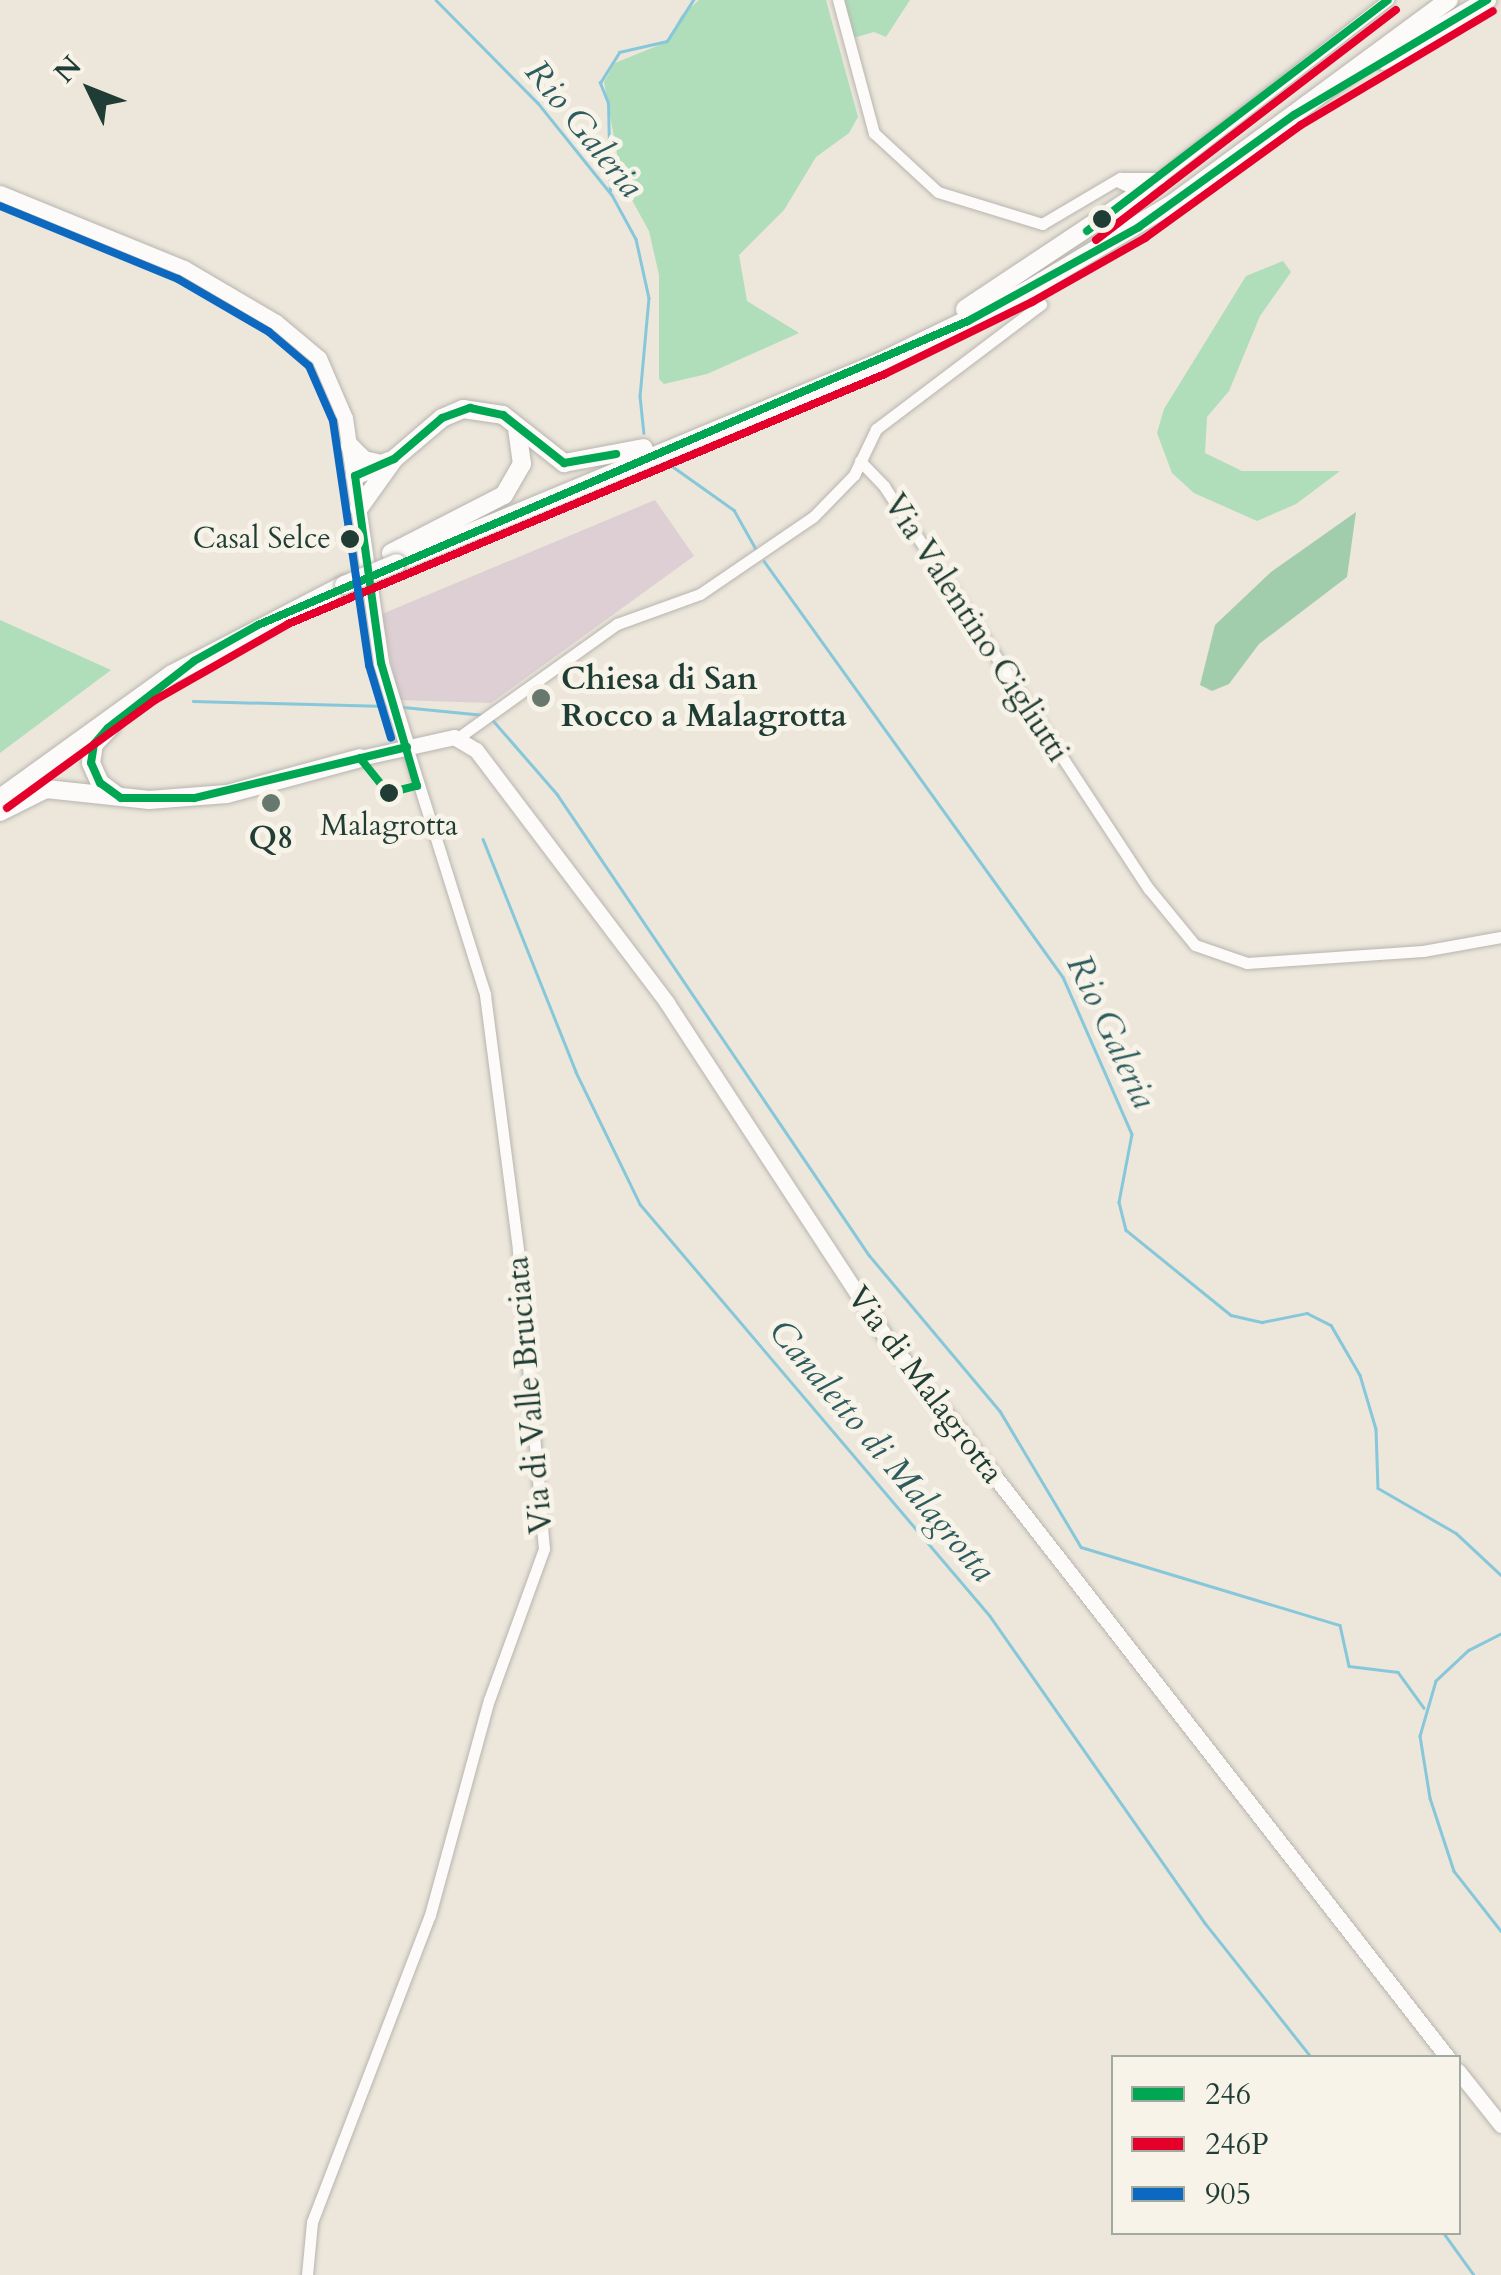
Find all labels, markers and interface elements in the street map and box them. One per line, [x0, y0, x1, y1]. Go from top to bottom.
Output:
north arrow [40, 40, 140, 140]
text: N [46, 48, 90, 91]
water label: Rio Galeria [516, 52, 652, 206]
unlabelled marker [1092, 209, 1112, 229]
street label: Via Valentino Cigliutti [875, 487, 1077, 769]
place label: Casal Selce [193, 521, 331, 557]
marker: Casal Selce [340, 529, 360, 549]
place label: Chiesa di San Rocco a Malagrotta [561, 661, 847, 736]
marker: Chiesa di San Rocco a Malagrotta [530, 687, 552, 709]
marker: Malagrotta [379, 783, 399, 803]
marker: Q8 [260, 792, 282, 814]
place label: Malagrotta [320, 808, 458, 844]
place label: Q8 [249, 819, 293, 857]
water label: Rio Galeria [1057, 949, 1165, 1115]
street label: Via di Valle Bruciata [499, 1255, 561, 1535]
street label: Via di Malagrotta [839, 1279, 1011, 1491]
water label: Canaletto di Malagrotta [760, 1311, 1004, 1591]
legend [1111, 2055, 1461, 2235]
text: 246 [1205, 2074, 1251, 2115]
text: 246P [1205, 2124, 1269, 2165]
text: 905 [1205, 2174, 1251, 2215]

